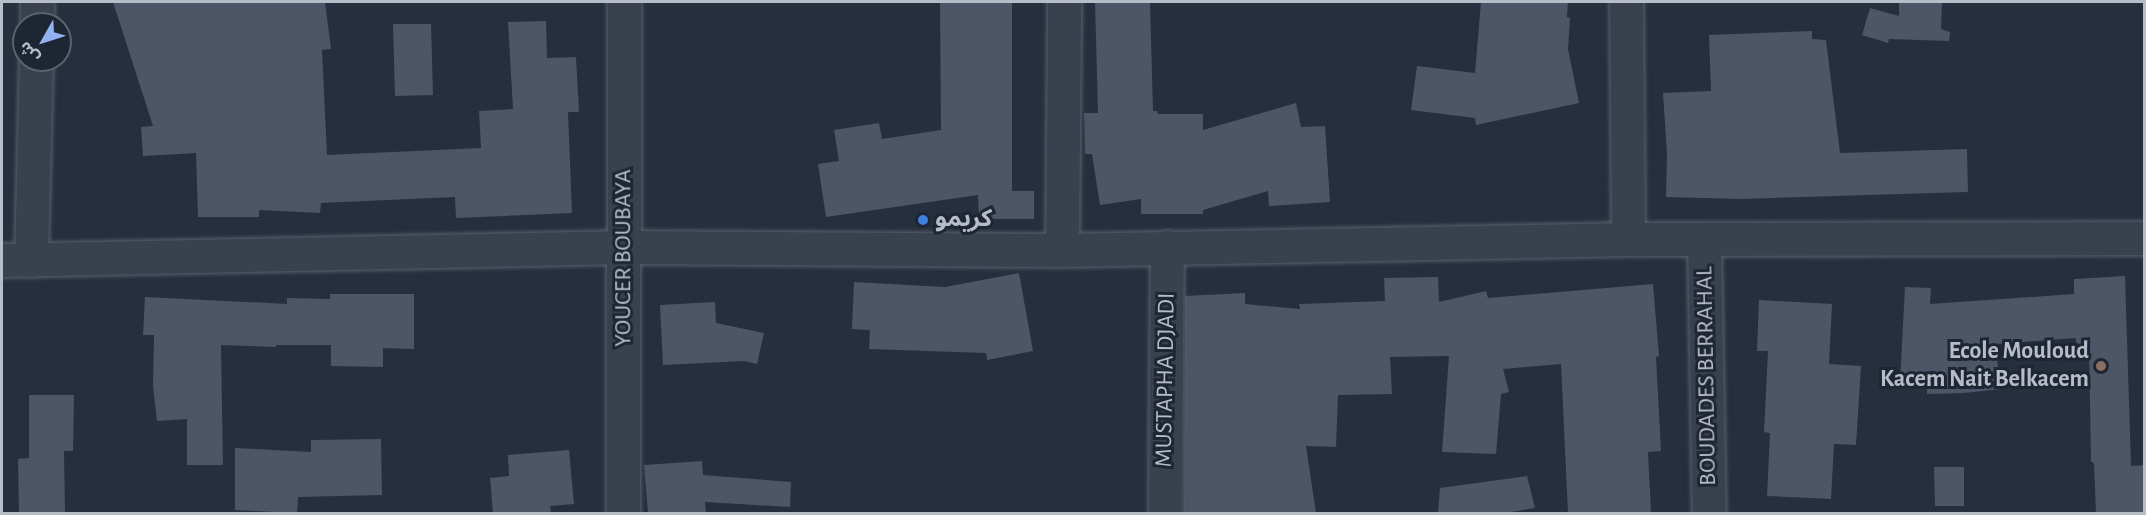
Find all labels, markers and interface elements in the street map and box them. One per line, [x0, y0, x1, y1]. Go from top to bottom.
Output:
north arrow [12, 12, 72, 72]
text: ش [16, 39, 43, 66]
street label: YOUCER BOUBAYA [610, 169, 638, 347]
place label: كريمو [935, 206, 992, 234]
marker: كريمو [916, 213, 930, 227]
street label: BOUDADES BERRAHAL [1691, 266, 1723, 486]
street label: MUSTAPHA DJADI [1150, 292, 1182, 468]
place label: Ecole Mouloud Kacem Nait Belkacem [1880, 338, 2089, 394]
marker: Ecole Mouloud Kacem Nait Belkacem [2094, 359, 2108, 373]

